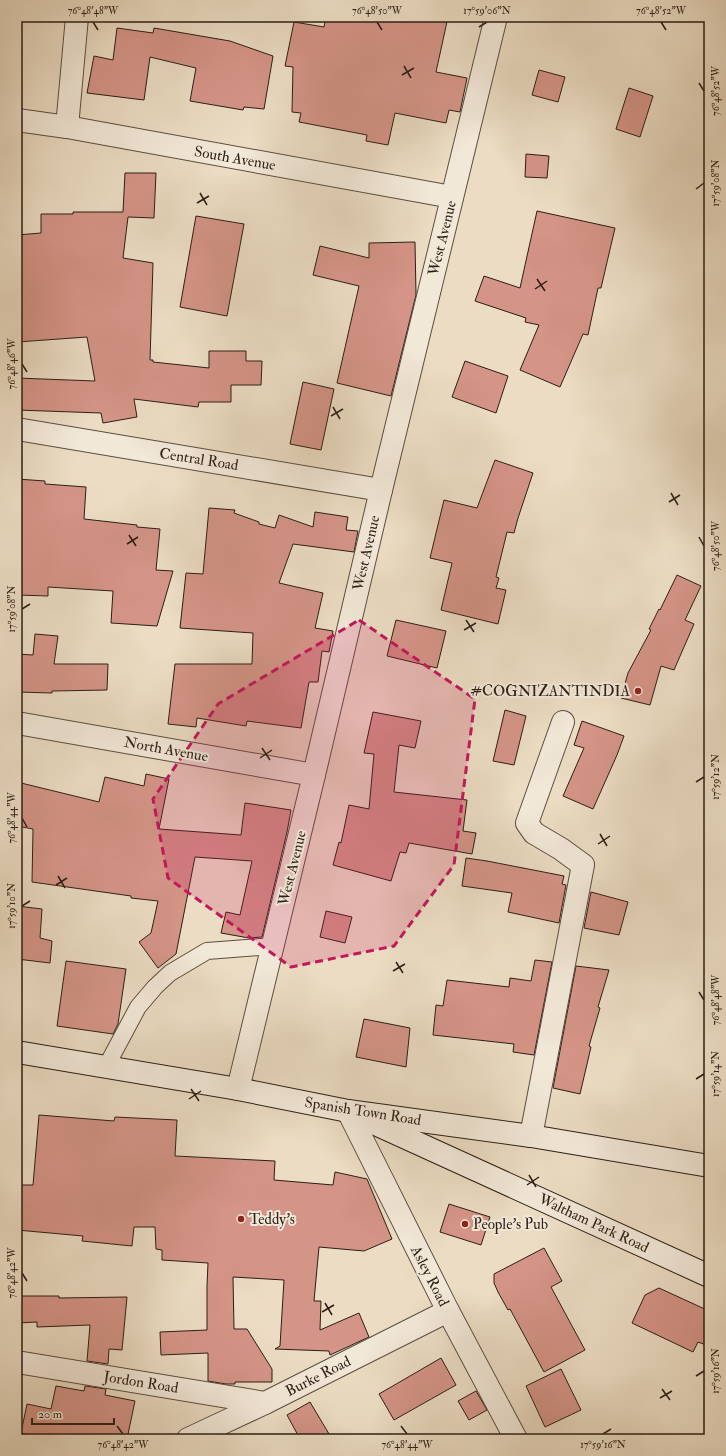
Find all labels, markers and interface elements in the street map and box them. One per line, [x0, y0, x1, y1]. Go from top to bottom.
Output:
text: 76°48'48"W [68, 5, 119, 17]
text: 76°48'50"W [352, 5, 403, 17]
text: 17°59'06"N [463, 5, 511, 17]
text: 76°48'52"W [636, 5, 687, 17]
text: 76°48'52"W [710, 65, 722, 116]
street label: South Avenue [193, 142, 277, 175]
text: 17°59'08"N [710, 160, 722, 206]
street label: West Avenue [424, 199, 461, 279]
text: 76°48'46"W [6, 338, 18, 389]
street label: Central Road [158, 444, 240, 475]
street label: West Avenue [348, 514, 384, 594]
text: 76°48'50"W [710, 520, 722, 571]
text: 17°59'08"N [6, 586, 18, 632]
place label: #COGNIZANTINDIA [470, 682, 630, 701]
marker: #COGNIZANTINDIA [633, 686, 643, 696]
street label: North Avenue [122, 733, 210, 766]
text: 17°59'12"N [710, 754, 722, 800]
text: 76°48'44"W [6, 792, 18, 844]
street label: West Avenue [274, 829, 311, 909]
text: 17°59'10"N [6, 883, 18, 929]
text: 76°48'48"W [710, 974, 722, 1025]
text: 17°59'14"N [710, 1051, 722, 1097]
street label: Spanish Town Road [303, 1093, 423, 1131]
street label: Waltham Park Road [535, 1189, 652, 1258]
place label: Teddy's [249, 1210, 295, 1229]
marker: Teddy's [236, 1214, 246, 1224]
place label: People's Pub [473, 1215, 548, 1235]
marker: People's Pub [460, 1219, 470, 1229]
street label: Asley Road [406, 1242, 453, 1310]
text: 76°48'42"W [6, 1247, 18, 1298]
text: 17°59'16"N [710, 1348, 722, 1394]
street label: Burke Road [282, 1352, 355, 1401]
street label: Jordon Road [101, 1367, 180, 1399]
scale bar [32, 1400, 114, 1426]
text: 20 m [38, 1407, 63, 1422]
text: 76°48'42"W [98, 1439, 149, 1451]
text: 76°48'44"W [381, 1439, 433, 1451]
text: 17°59'16"N [580, 1439, 626, 1451]

